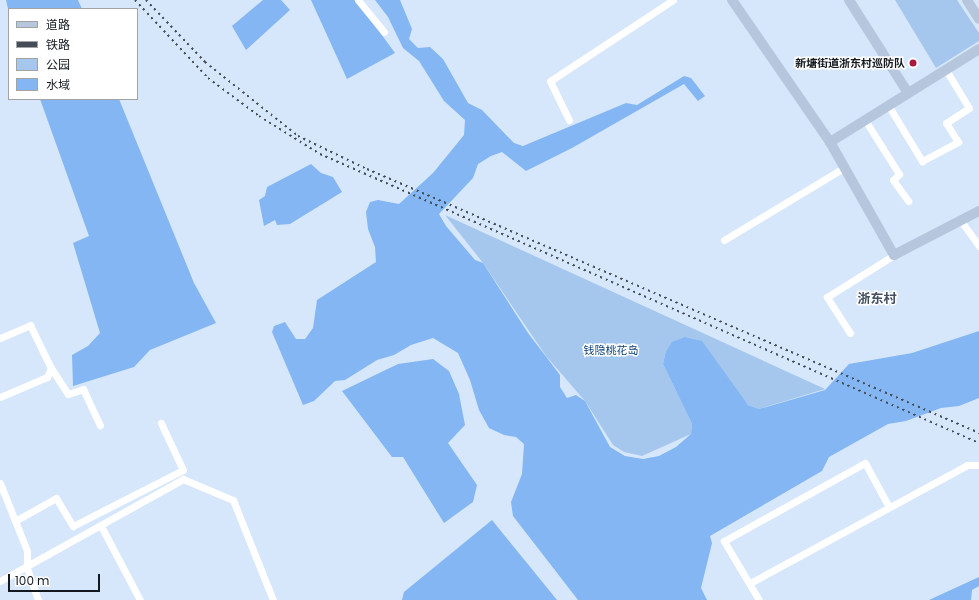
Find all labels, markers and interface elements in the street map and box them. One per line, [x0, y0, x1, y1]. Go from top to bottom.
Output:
legend [8, 8, 138, 100]
text: 道路 [46, 16, 70, 33]
text: 铁路 [46, 36, 70, 53]
text: 公园 [46, 56, 70, 73]
place label: 新塘街道浙东村巡防队 [795, 56, 905, 70]
marker: 新塘街道浙东村巡防队 [908, 58, 918, 68]
text: 水域 [46, 76, 70, 93]
district label: 浙东村 [858, 291, 896, 307]
park label: 钱隐桃花岛 [584, 343, 638, 357]
scale bar [10, 566, 102, 592]
text: 100 m [15, 572, 49, 589]

